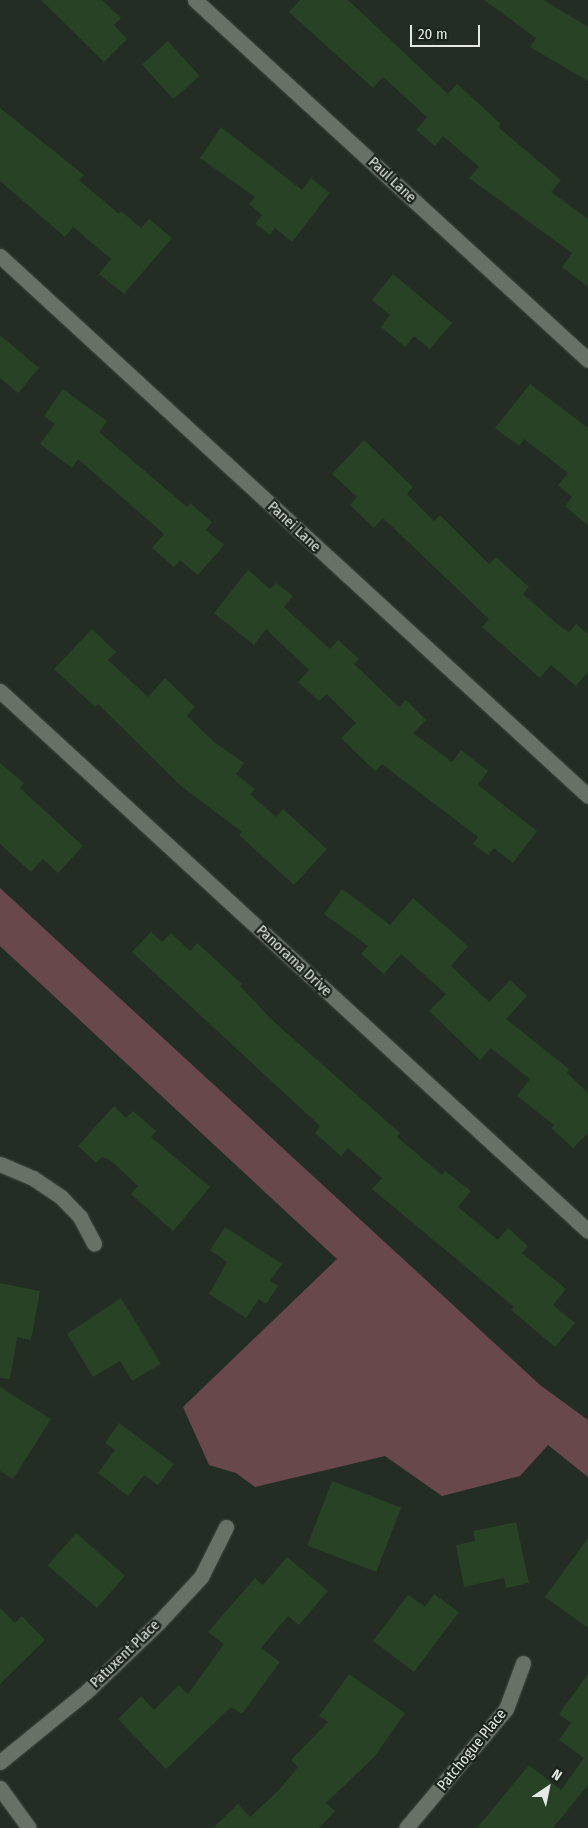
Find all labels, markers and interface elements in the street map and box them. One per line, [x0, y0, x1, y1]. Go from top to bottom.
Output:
scale bar [413, 15, 483, 47]
text: 20 m [418, 25, 448, 43]
street label: Paul Lane [364, 153, 420, 207]
street label: Panei Lane [264, 498, 324, 556]
street label: Panorama Drive [253, 922, 335, 1000]
street label: Patuxent Place [86, 1616, 164, 1692]
street label: Patchogue Place [434, 1706, 510, 1794]
north arrow [523, 1763, 573, 1813]
text: N [548, 1766, 565, 1785]

